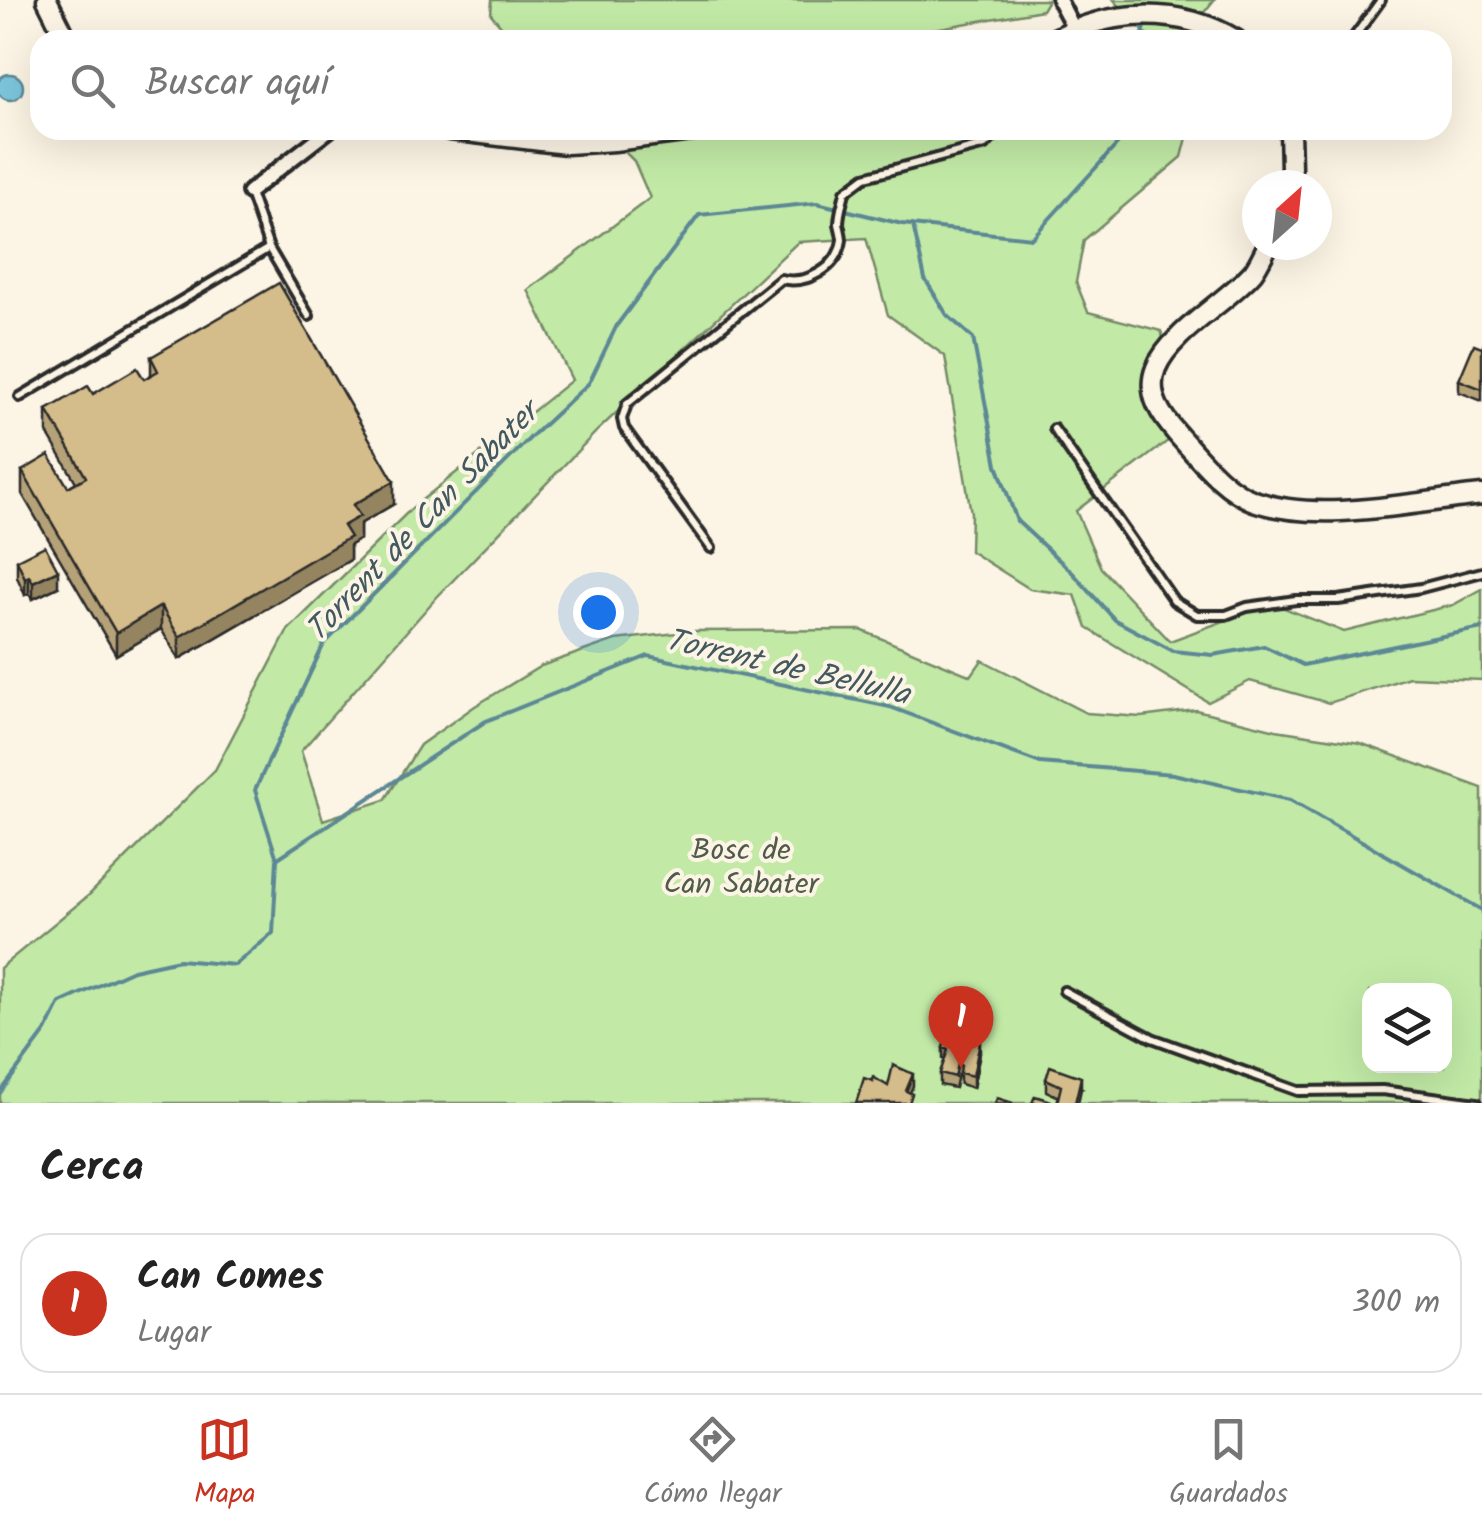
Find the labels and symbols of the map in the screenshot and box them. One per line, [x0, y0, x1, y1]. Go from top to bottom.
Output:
north arrow [1242, 170, 1332, 260]
water label: Torrent de Can Sabater [294, 386, 556, 655]
your location [573, 587, 624, 638]
water label: Torrent de Bellulla [660, 616, 917, 722]
park label: Bosc de Can Sabater [664, 827, 821, 909]
pin: 1 [928, 986, 994, 1068]

